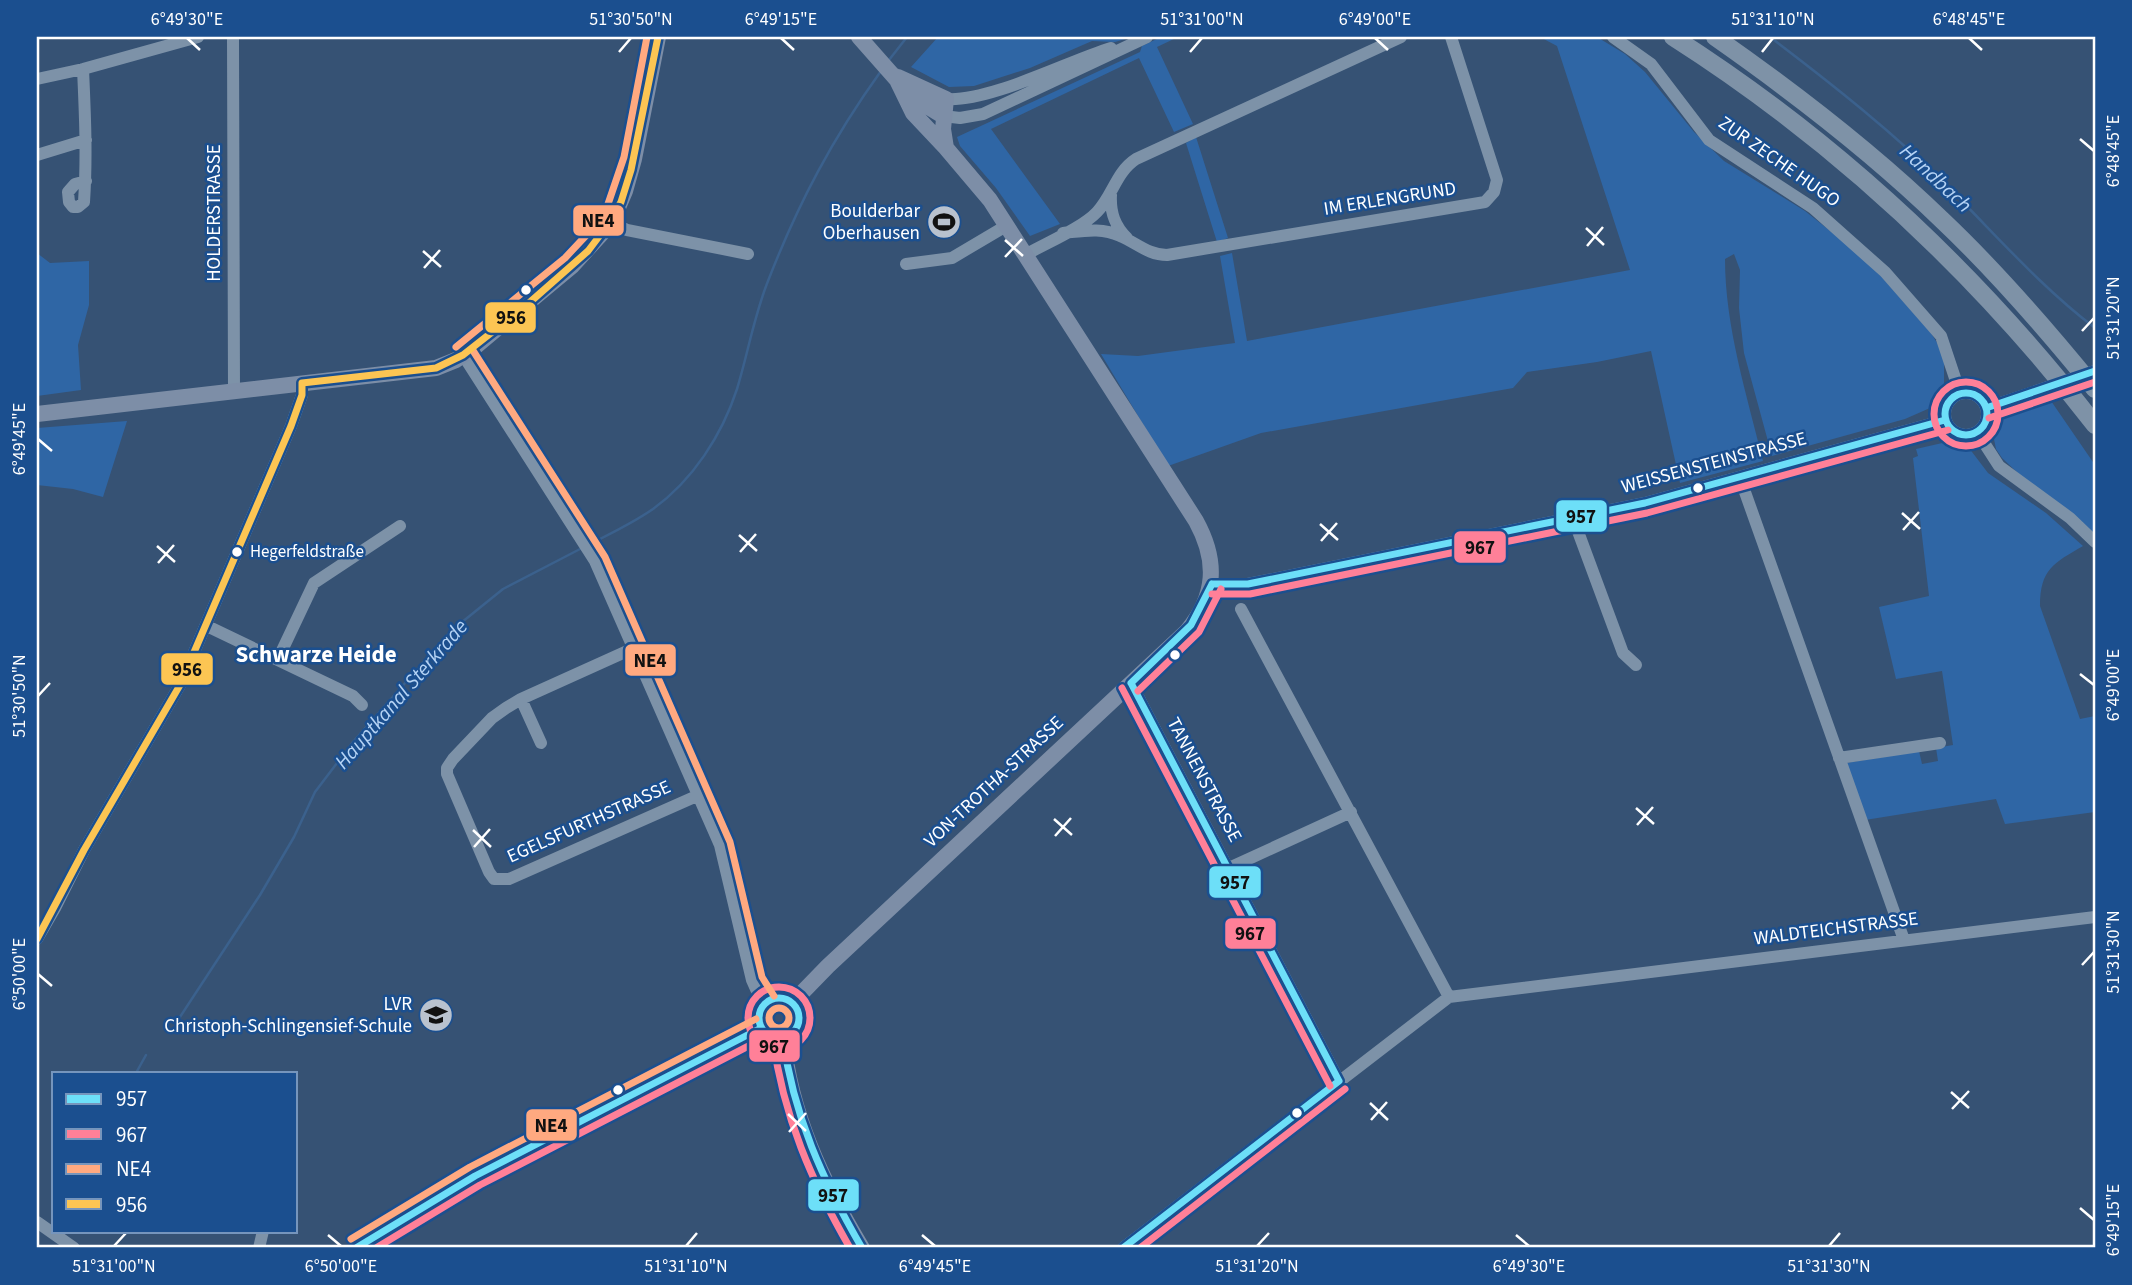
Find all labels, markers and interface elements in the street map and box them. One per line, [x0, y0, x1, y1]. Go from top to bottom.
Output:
text: 6°49'30"E [151, 7, 223, 32]
text: 51°30'50"N [589, 7, 673, 32]
text: 6°49'15"E [745, 7, 817, 32]
text: 51°31'00"N [1160, 7, 1244, 32]
text: 6°49'00"E [1339, 7, 1411, 32]
text: 51°31'10"N [1731, 7, 1815, 32]
text: 6°48'45"E [1933, 7, 2005, 32]
street label: ZUR ZECHE HUGO [1713, 110, 1845, 214]
text: 6°48'45"E [2101, 115, 2126, 187]
water label: Handbach [1893, 137, 1979, 219]
street label: HOLDERSTRASSE [201, 144, 228, 282]
street label: IM ERLENGRUND [1322, 175, 1458, 223]
place label: Boulderbar Oberhausen [823, 198, 920, 247]
sports icon: Boulderbar Oberhausen [925, 203, 963, 241]
line badge: NE4 [572, 204, 625, 237]
text: NE4 [581, 208, 615, 235]
text: 51°31'20"N [2101, 276, 2126, 360]
unlabelled marker [519, 283, 533, 297]
line badge: 956 [484, 301, 537, 334]
text: 956 [496, 305, 526, 332]
text: 6°49'45"E [7, 403, 32, 475]
street label: WEISSENSTEINSTRASSE [1618, 425, 1810, 501]
unlabelled marker [1691, 481, 1705, 495]
line badge: 957 [1555, 499, 1608, 533]
text: 957 [1566, 504, 1596, 531]
line badge: 967 [1453, 530, 1507, 564]
text: 967 [1465, 535, 1495, 562]
place label: Hegerfeldstraße [250, 540, 364, 564]
marker: Hegerfeldstraße [230, 545, 244, 559]
water label: Hauptkanal Sterkrade [327, 612, 475, 776]
district label: Schwarze Heide [235, 638, 397, 671]
line badge: NE4 [624, 643, 677, 677]
text: NE4 [633, 648, 667, 675]
unlabelled marker [1168, 648, 1182, 662]
text: 6°49'00"E [2101, 649, 2126, 721]
line badge: 956 [160, 652, 214, 686]
text: 51°30'50"N [7, 654, 32, 738]
text: 956 [172, 657, 202, 684]
street label: VON-TROTHA-STRASSE [918, 710, 1070, 854]
street label: TANNENSTRASSE [1160, 713, 1248, 847]
street label: EGELSFURTHSTRASSE [503, 774, 675, 870]
line badge: 957 [1208, 865, 1262, 899]
text: 957 [1220, 870, 1250, 897]
street label: WALDTEICHSTRASSE [1752, 906, 1920, 952]
text: 51°31'30"N [2101, 910, 2126, 994]
line badge: 967 [1224, 917, 1277, 950]
text: 967 [1235, 921, 1265, 948]
text: 6°50'00"E [7, 938, 32, 1010]
place label: LVR Christoph-Schlingensief-Schule [164, 991, 412, 1040]
school or university icon: LVR Christoph-Schlingensief-Schule [417, 996, 455, 1034]
line badge: 967 [748, 1029, 801, 1063]
text: 967 [759, 1034, 789, 1061]
legend [52, 1072, 298, 1232]
unlabelled marker [611, 1083, 625, 1097]
text: 957 [116, 1084, 147, 1114]
unlabelled marker [1290, 1106, 1304, 1120]
line badge: NE4 [525, 1108, 578, 1142]
text: NE4 [534, 1113, 568, 1140]
text: 967 [116, 1120, 147, 1150]
text: NE4 [116, 1154, 151, 1184]
line badge: 957 [807, 1178, 860, 1212]
text: 957 [818, 1183, 848, 1210]
text: 6°49'15"E [2101, 1184, 2126, 1256]
text: 956 [116, 1190, 147, 1220]
text: 51°31'00"N [72, 1254, 156, 1279]
text: 6°50'00"E [305, 1254, 377, 1279]
text: 51°31'10"N [644, 1254, 728, 1279]
text: 6°49'45"E [899, 1254, 971, 1279]
text: 51°31'20"N [1215, 1254, 1299, 1279]
text: 6°49'30"E [1493, 1254, 1565, 1279]
text: 51°31'30"N [1787, 1254, 1871, 1279]

